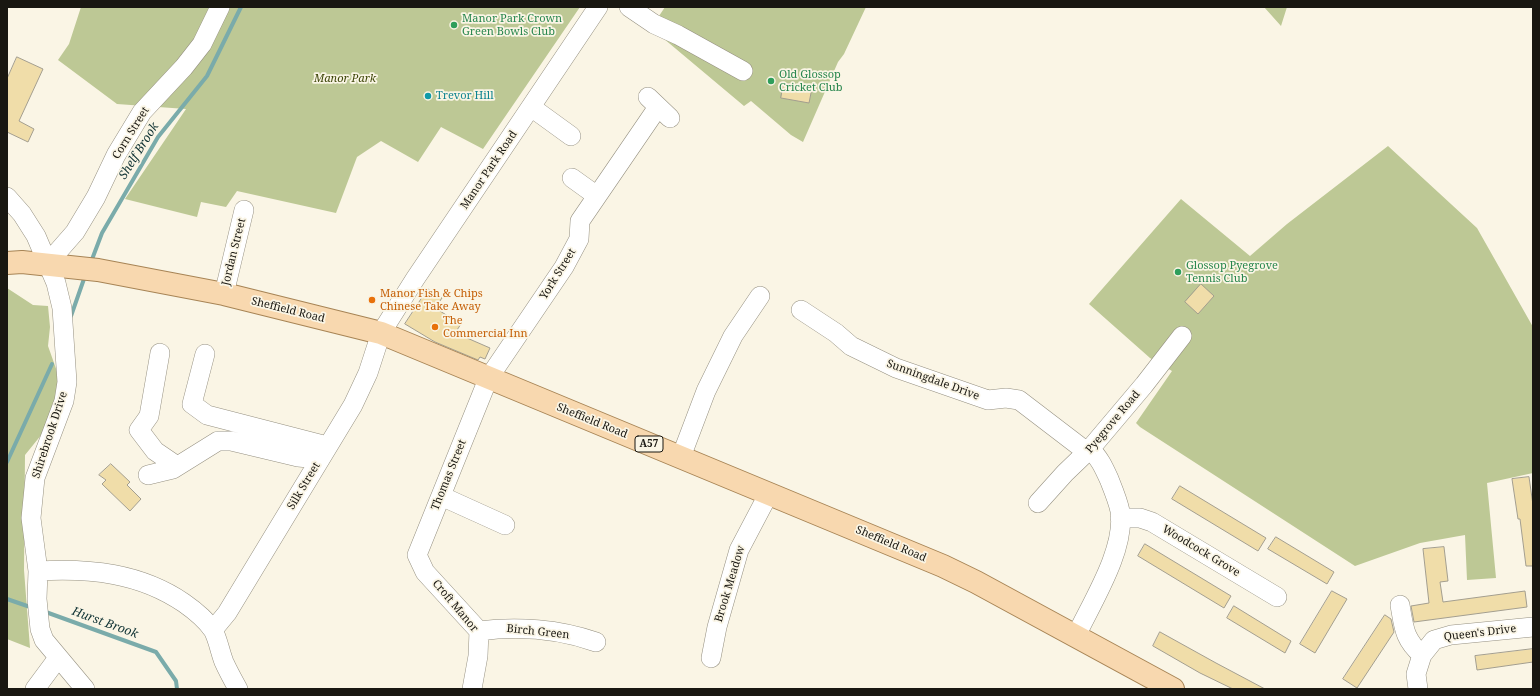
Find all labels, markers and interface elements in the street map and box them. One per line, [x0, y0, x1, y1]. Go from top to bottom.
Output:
place label: Manor Park Crown Green Bowls Club [462, 12, 562, 38]
marker: Manor Park Crown Green Bowls Club [449, 20, 459, 30]
place label: Old Glossop Cricket Club [779, 68, 843, 94]
park label: Manor Park [314, 72, 376, 86]
marker: Old Glossop Cricket Club [766, 76, 776, 86]
place label: Trevor Hill [436, 89, 494, 103]
marker: Trevor Hill [423, 91, 433, 101]
street label: Corn Street [110, 105, 152, 161]
water label: Shelf Brook [116, 120, 162, 182]
street label: Manor Park Road [458, 128, 520, 212]
street label: Jordan Street [219, 217, 249, 287]
street label: York Street [537, 246, 579, 302]
place label: Glossop Pyegrove Tennis Club [1186, 259, 1278, 285]
marker: Glossop Pyegrove Tennis Club [1173, 267, 1183, 277]
place label: Manor Fish & Chips Chinese Take Away [380, 287, 483, 313]
street label: Sheffield Road [250, 294, 326, 326]
marker: Manor Fish & Chips Chinese Take Away [367, 295, 377, 305]
place label: The Commercial Inn [443, 314, 528, 340]
marker: The Commercial Inn [430, 322, 440, 332]
street label: Sunningdale Drive [885, 357, 981, 403]
street label: Pyegrove Road [1083, 388, 1143, 456]
street label: Shirebrook Drive [30, 390, 70, 480]
street label: Sheffield Road [555, 401, 629, 441]
road number: A57 [635, 436, 663, 452]
street label: Thomas Street [429, 438, 469, 512]
street label: Silk Street [285, 460, 323, 512]
street label: Sheffield Road [854, 523, 928, 565]
street label: Woodcock Grove [1160, 523, 1242, 579]
street label: Brook Meadow [712, 544, 748, 624]
street label: Croft Manor [429, 577, 481, 635]
water label: Hurst Brook [70, 604, 140, 642]
street label: Birch Green [506, 622, 570, 642]
street label: Queen's Drive [1443, 622, 1517, 644]

